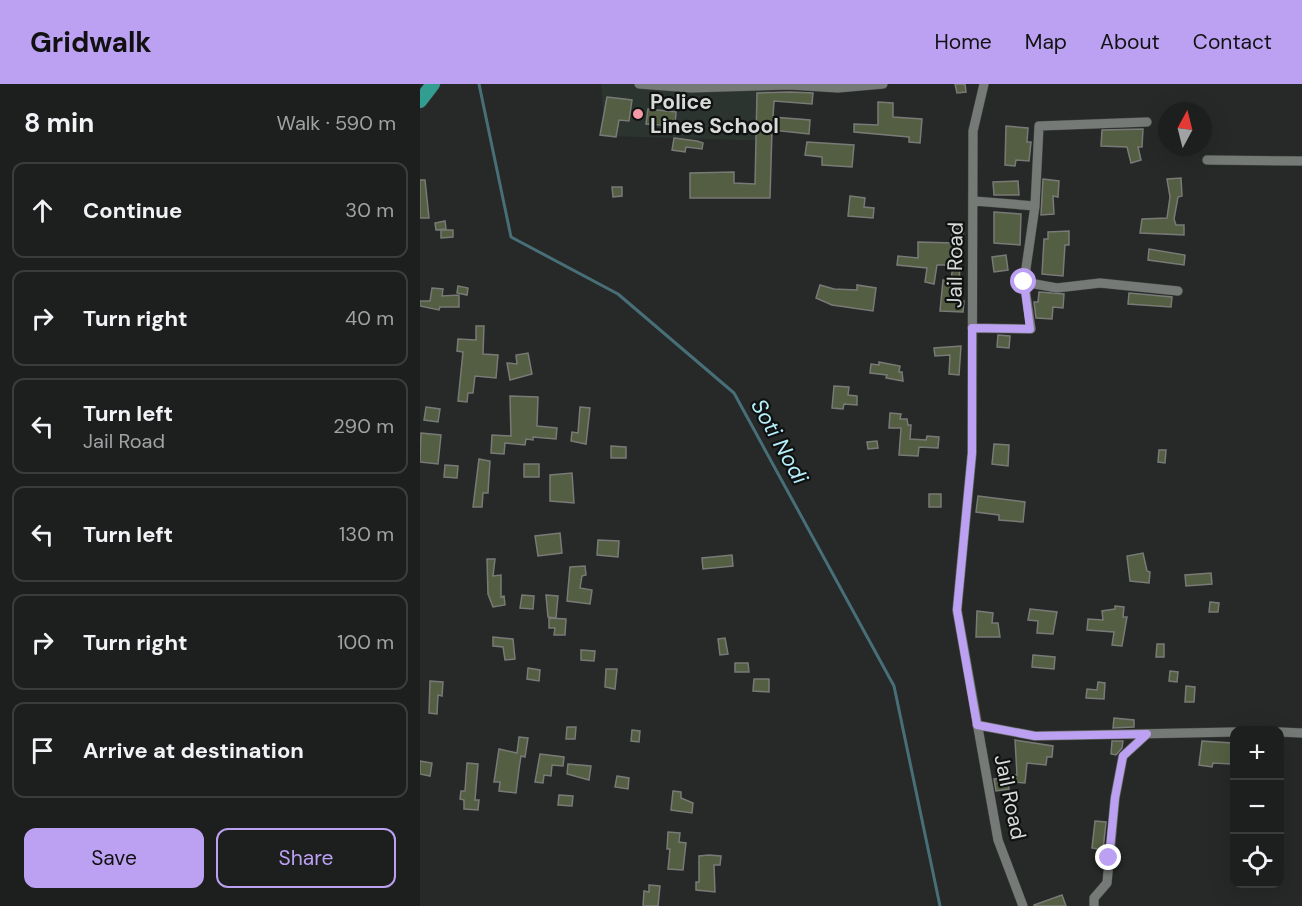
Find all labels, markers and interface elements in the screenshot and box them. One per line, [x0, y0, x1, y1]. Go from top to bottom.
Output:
text: Gridwalk [30, 24, 152, 61]
text: Home [934, 28, 992, 56]
text: Map [1025, 28, 1067, 56]
text: About [1100, 28, 1160, 56]
text: Contact [1193, 28, 1272, 56]
place label: Police Lines School [650, 88, 779, 140]
north arrow [1158, 102, 1212, 156]
text: 8 min [24, 106, 94, 140]
marker: Police Lines School [631, 107, 645, 121]
text: Walk · 590 m [277, 110, 396, 136]
icon: ahead [26, 194, 59, 227]
text: Continue [83, 196, 182, 225]
text: 30 m [345, 197, 394, 223]
street label: Jail Road [940, 222, 970, 308]
route start [1010, 268, 1036, 294]
icon: right [26, 302, 59, 335]
text: Turn right [83, 304, 188, 333]
text: 40 m [345, 305, 394, 331]
water label: Soti Nodi [744, 394, 815, 490]
text: Turn left [83, 399, 173, 428]
icon: left [26, 410, 59, 443]
text: 290 m [333, 413, 394, 439]
text: Jail Road [83, 428, 165, 454]
icon: left [26, 518, 59, 551]
text: Turn left [83, 520, 173, 549]
text: 130 m [339, 521, 394, 547]
icon: right [26, 626, 59, 659]
text: Turn right [83, 628, 188, 657]
text: 100 m [337, 629, 394, 655]
map controls [1230, 726, 1284, 888]
button: + [1230, 726, 1284, 780]
icon: arrive [26, 734, 59, 767]
text: Arrive at destination [83, 736, 304, 765]
street label: Jail Road [987, 752, 1033, 842]
button: − [1230, 780, 1284, 834]
button: Save [24, 828, 204, 888]
button: Share [216, 828, 396, 888]
button: locate [1230, 834, 1284, 888]
route end [1095, 844, 1121, 870]

